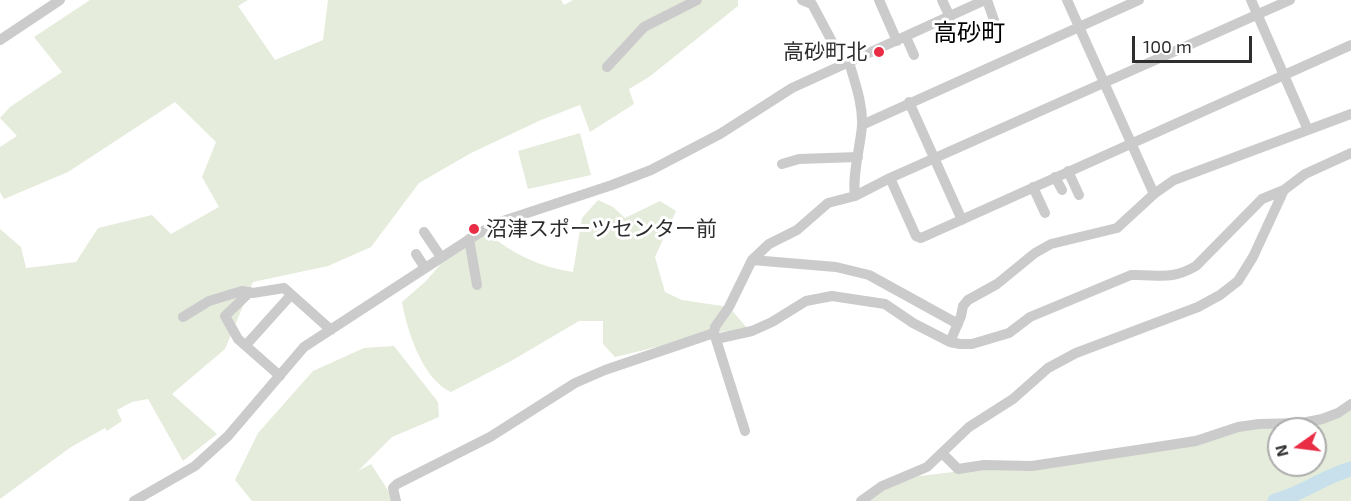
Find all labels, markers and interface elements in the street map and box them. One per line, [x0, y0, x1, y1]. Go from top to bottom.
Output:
district label: 高砂町 [933, 19, 1005, 47]
scale bar [1135, 24, 1255, 62]
text: 100 m [1143, 35, 1192, 57]
place label: 高砂町北 [783, 39, 867, 65]
marker: 高砂町北 [872, 45, 886, 59]
place label: 沼津スポーツセンター前 [486, 216, 717, 242]
marker: 沼津スポーツセンター前 [467, 222, 481, 236]
north arrow [1267, 417, 1327, 477]
text: N [1270, 443, 1292, 459]

